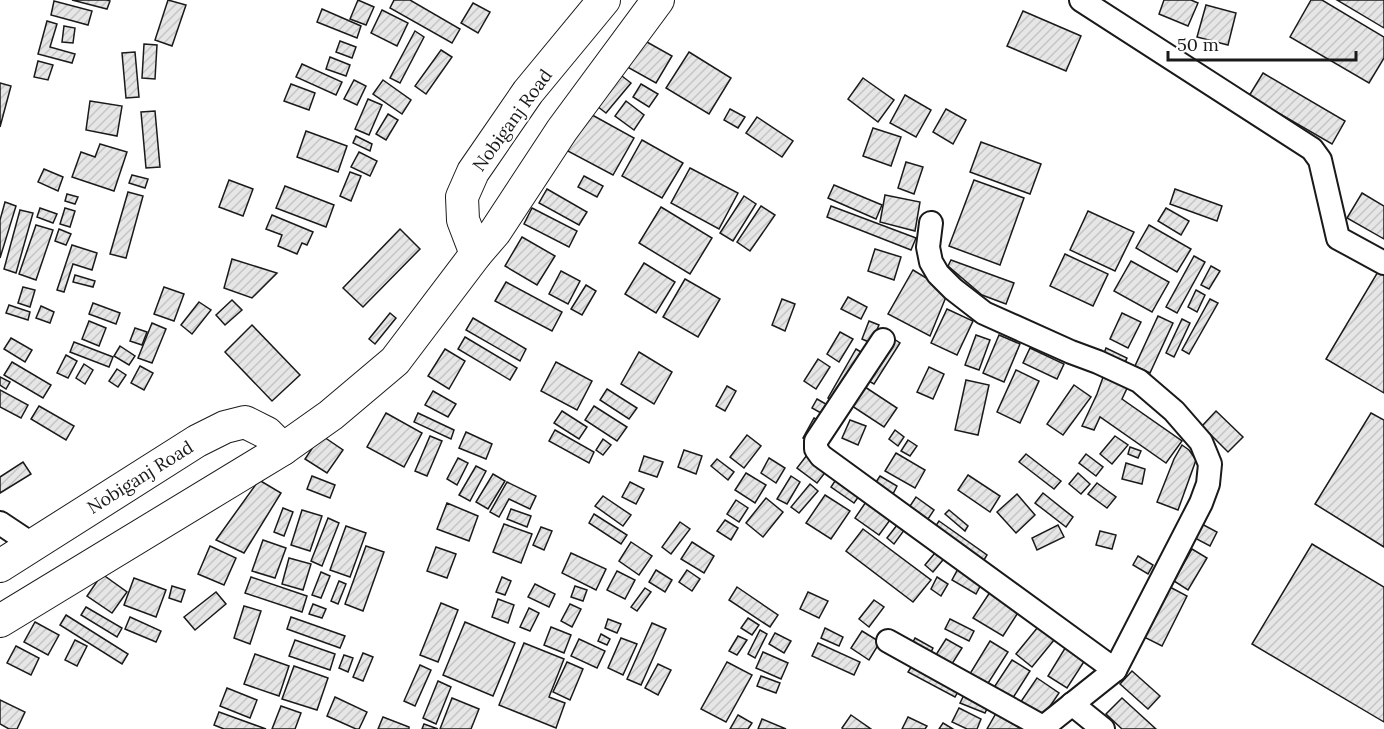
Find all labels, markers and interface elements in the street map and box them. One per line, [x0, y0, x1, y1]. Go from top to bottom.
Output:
scale bar [1168, 24, 1356, 62]
text: 50 m [1177, 33, 1219, 56]
street label: Nobiganj Road [467, 64, 557, 176]
street label: Nobiganj Road [83, 435, 198, 519]

